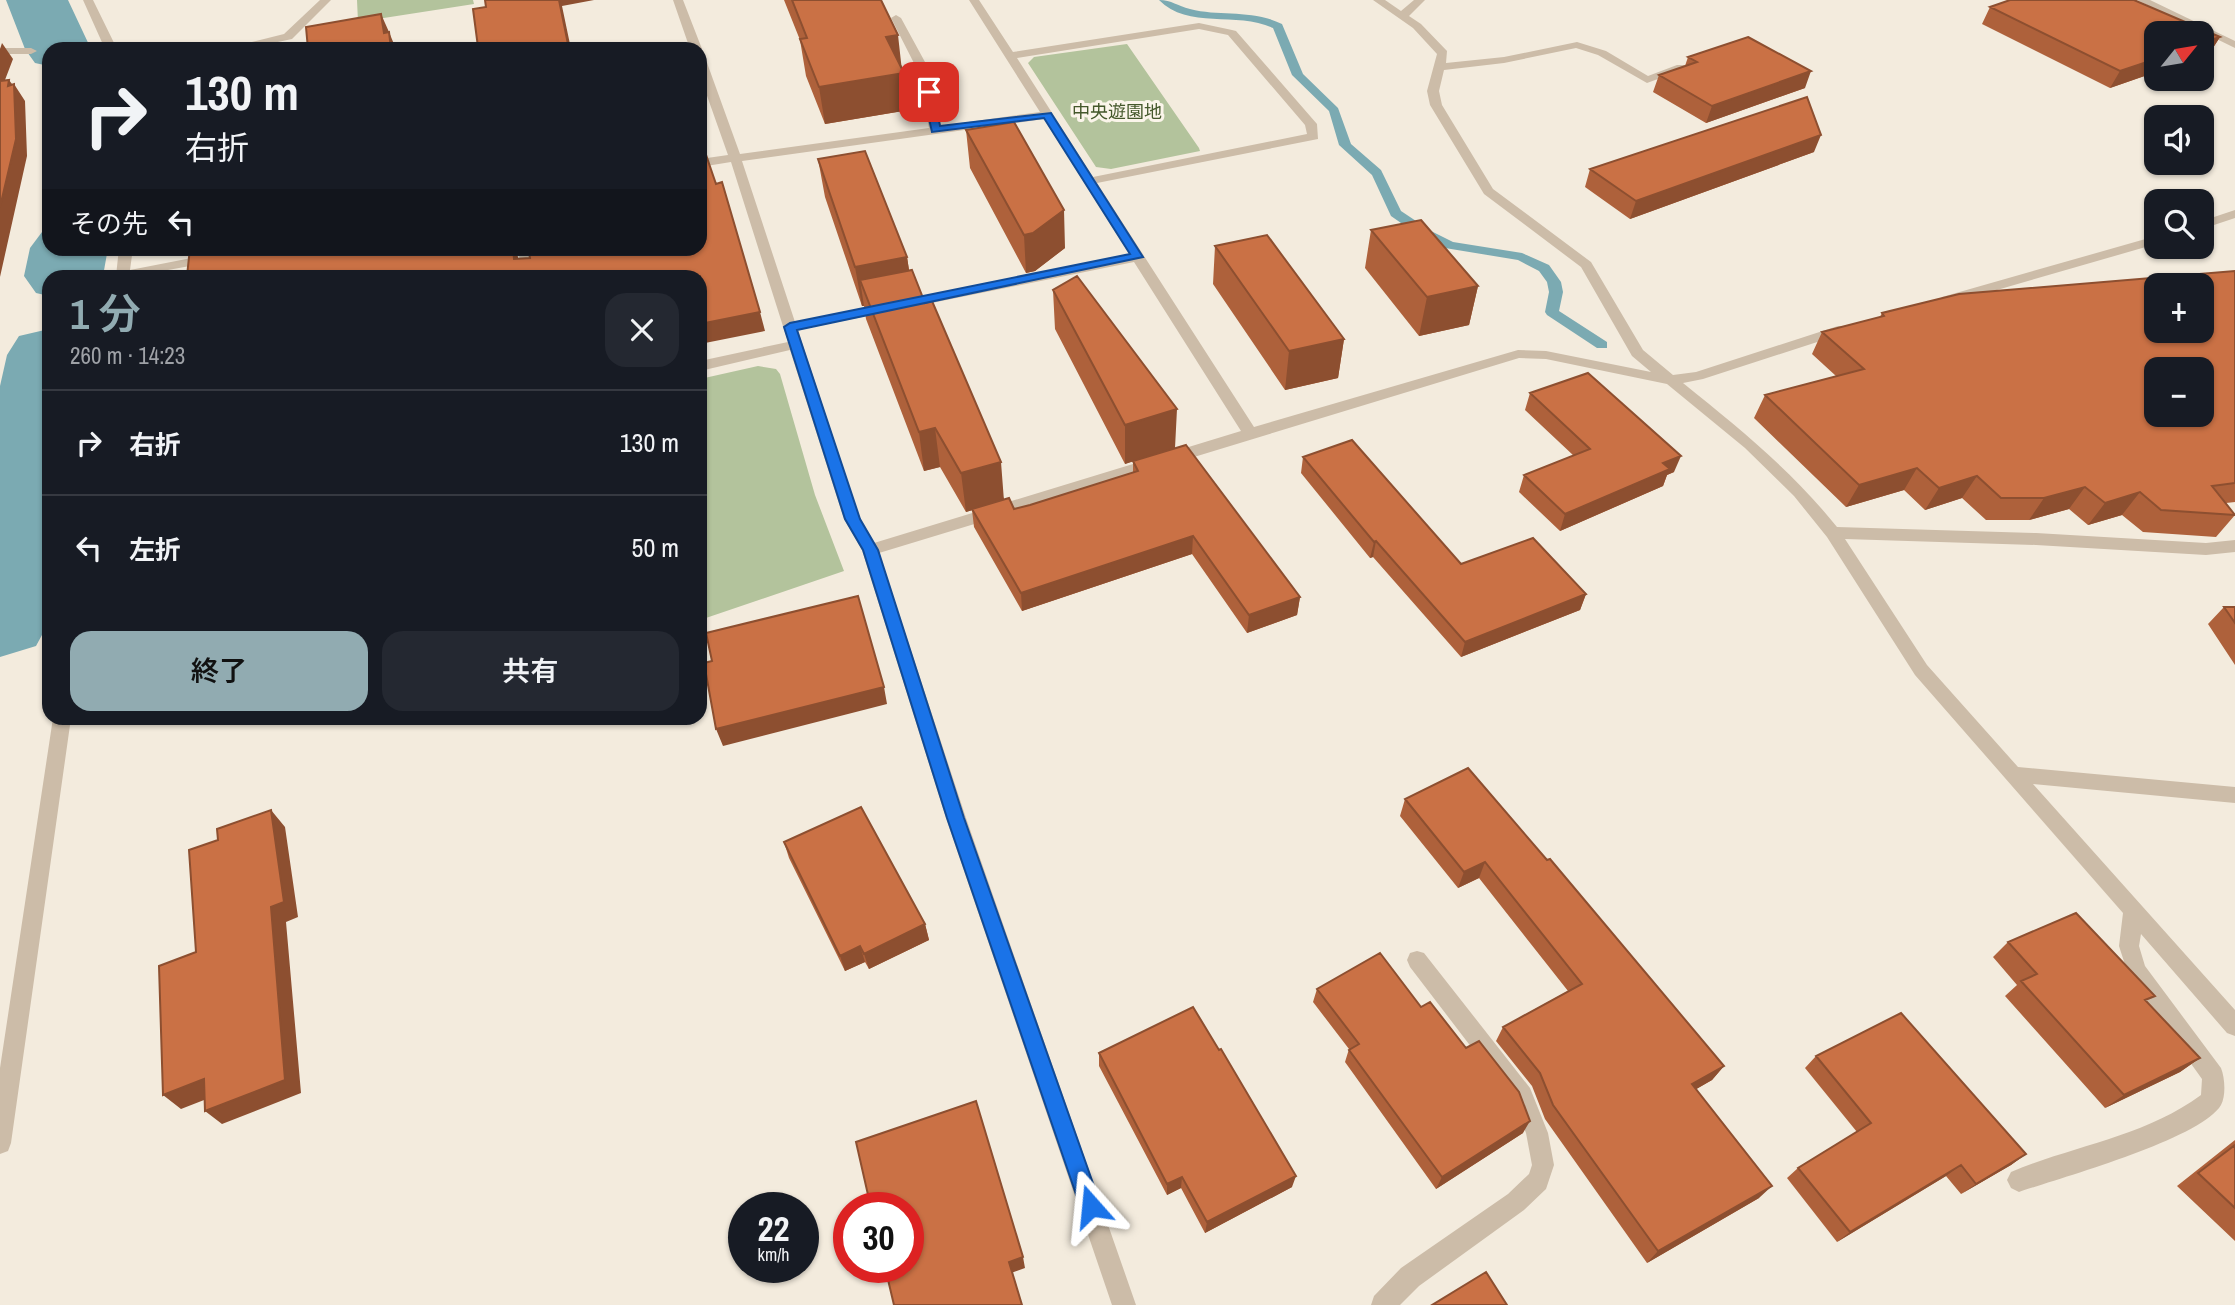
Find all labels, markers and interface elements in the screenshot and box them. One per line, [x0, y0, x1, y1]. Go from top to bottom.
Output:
north arrow [2144, 21, 2214, 91]
map controls [2144, 21, 2214, 427]
text: 130 m [185, 59, 299, 125]
pin [899, 62, 959, 122]
icon: right [70, 70, 161, 161]
icon: arrive [910, 73, 948, 111]
park label: 中央遊園地 [1072, 99, 1162, 124]
button: sound [2144, 105, 2214, 175]
text: 右折 [185, 126, 249, 169]
button: search [2144, 189, 2214, 259]
icon: left [162, 203, 200, 241]
text: その先 [70, 206, 148, 241]
button: + [2144, 273, 2214, 343]
text: 1 分 [70, 286, 141, 342]
button: close [605, 293, 679, 367]
text: 260 m · 14:23 [70, 340, 185, 371]
button: − [2144, 357, 2214, 427]
icon: right [70, 424, 108, 462]
text: 130 m [620, 425, 679, 460]
text: 右折 [129, 427, 181, 462]
icon: left [70, 529, 108, 567]
text: 50 m [632, 530, 679, 565]
text: 左折 [129, 532, 181, 567]
button: 終了 [70, 631, 368, 711]
button: 共有 [382, 631, 679, 711]
position arrow [1054, 1169, 1128, 1243]
speed limit sign: 30 [833, 1192, 924, 1283]
text: 22 [758, 1205, 789, 1252]
text: km/h [758, 1242, 790, 1267]

